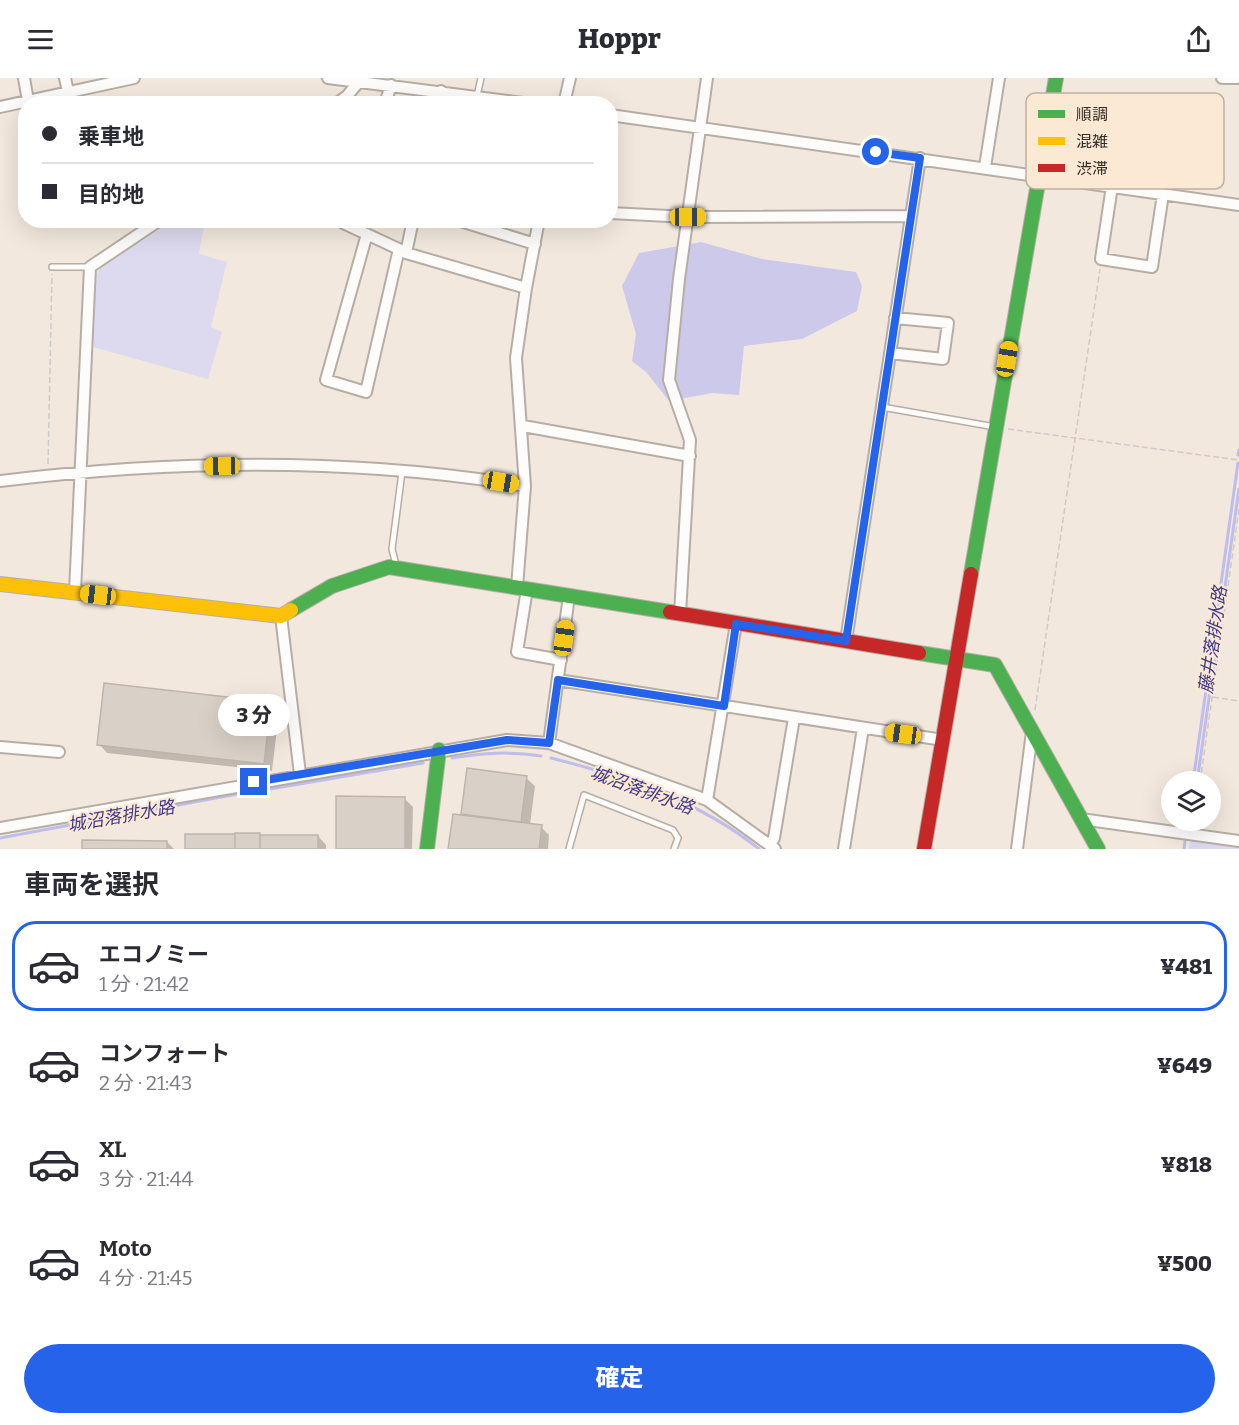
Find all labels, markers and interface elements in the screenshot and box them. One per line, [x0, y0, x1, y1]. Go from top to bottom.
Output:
icon: menu [24, 23, 57, 56]
text: Hoppr [578, 23, 661, 55]
icon: share [1182, 23, 1215, 56]
legend [1026, 93, 1224, 189]
text: 順調 [1076, 105, 1108, 124]
text: 乗車地 [78, 123, 144, 150]
text: 混雑 [1076, 132, 1108, 151]
route start [862, 138, 889, 165]
text: 渋滞 [1076, 159, 1108, 178]
text: 目的地 [78, 181, 144, 208]
car [670, 208, 706, 226]
car [995, 340, 1019, 378]
car [204, 457, 240, 475]
car [482, 470, 520, 494]
water label: 藤井落排水路 [1195, 583, 1232, 695]
car [79, 584, 117, 606]
car [553, 619, 575, 657]
callout: 3 分 [218, 695, 290, 737]
text: 3 分 [237, 703, 271, 727]
car [884, 723, 922, 745]
water label: 城沼落排水路 [587, 761, 698, 819]
route end [240, 768, 267, 795]
map controls [1161, 771, 1221, 831]
button: layers [1161, 771, 1221, 831]
water label: 城沼落排水路 [66, 795, 178, 836]
text: 車両を選択 [24, 869, 159, 901]
icon: car [27, 939, 81, 993]
text: エコノミー [99, 941, 209, 968]
text: ¥481 [1160, 953, 1212, 980]
text: 1 分 · 21:42 [99, 972, 189, 996]
icon: car [27, 1038, 81, 1092]
text: コンフォート [99, 1040, 230, 1067]
text: ¥649 [1157, 1052, 1212, 1079]
text: 2 分 · 21:43 [99, 1071, 192, 1095]
text: XL [99, 1136, 126, 1163]
icon: car [27, 1137, 81, 1191]
text: ¥818 [1161, 1151, 1212, 1178]
text: 3 分 · 21:44 [99, 1167, 193, 1191]
text: Moto [99, 1235, 152, 1262]
icon: car [27, 1236, 81, 1290]
text: ¥500 [1157, 1250, 1212, 1277]
text: 4 分 · 21:45 [99, 1266, 192, 1290]
button: 確定 [24, 1344, 1215, 1413]

